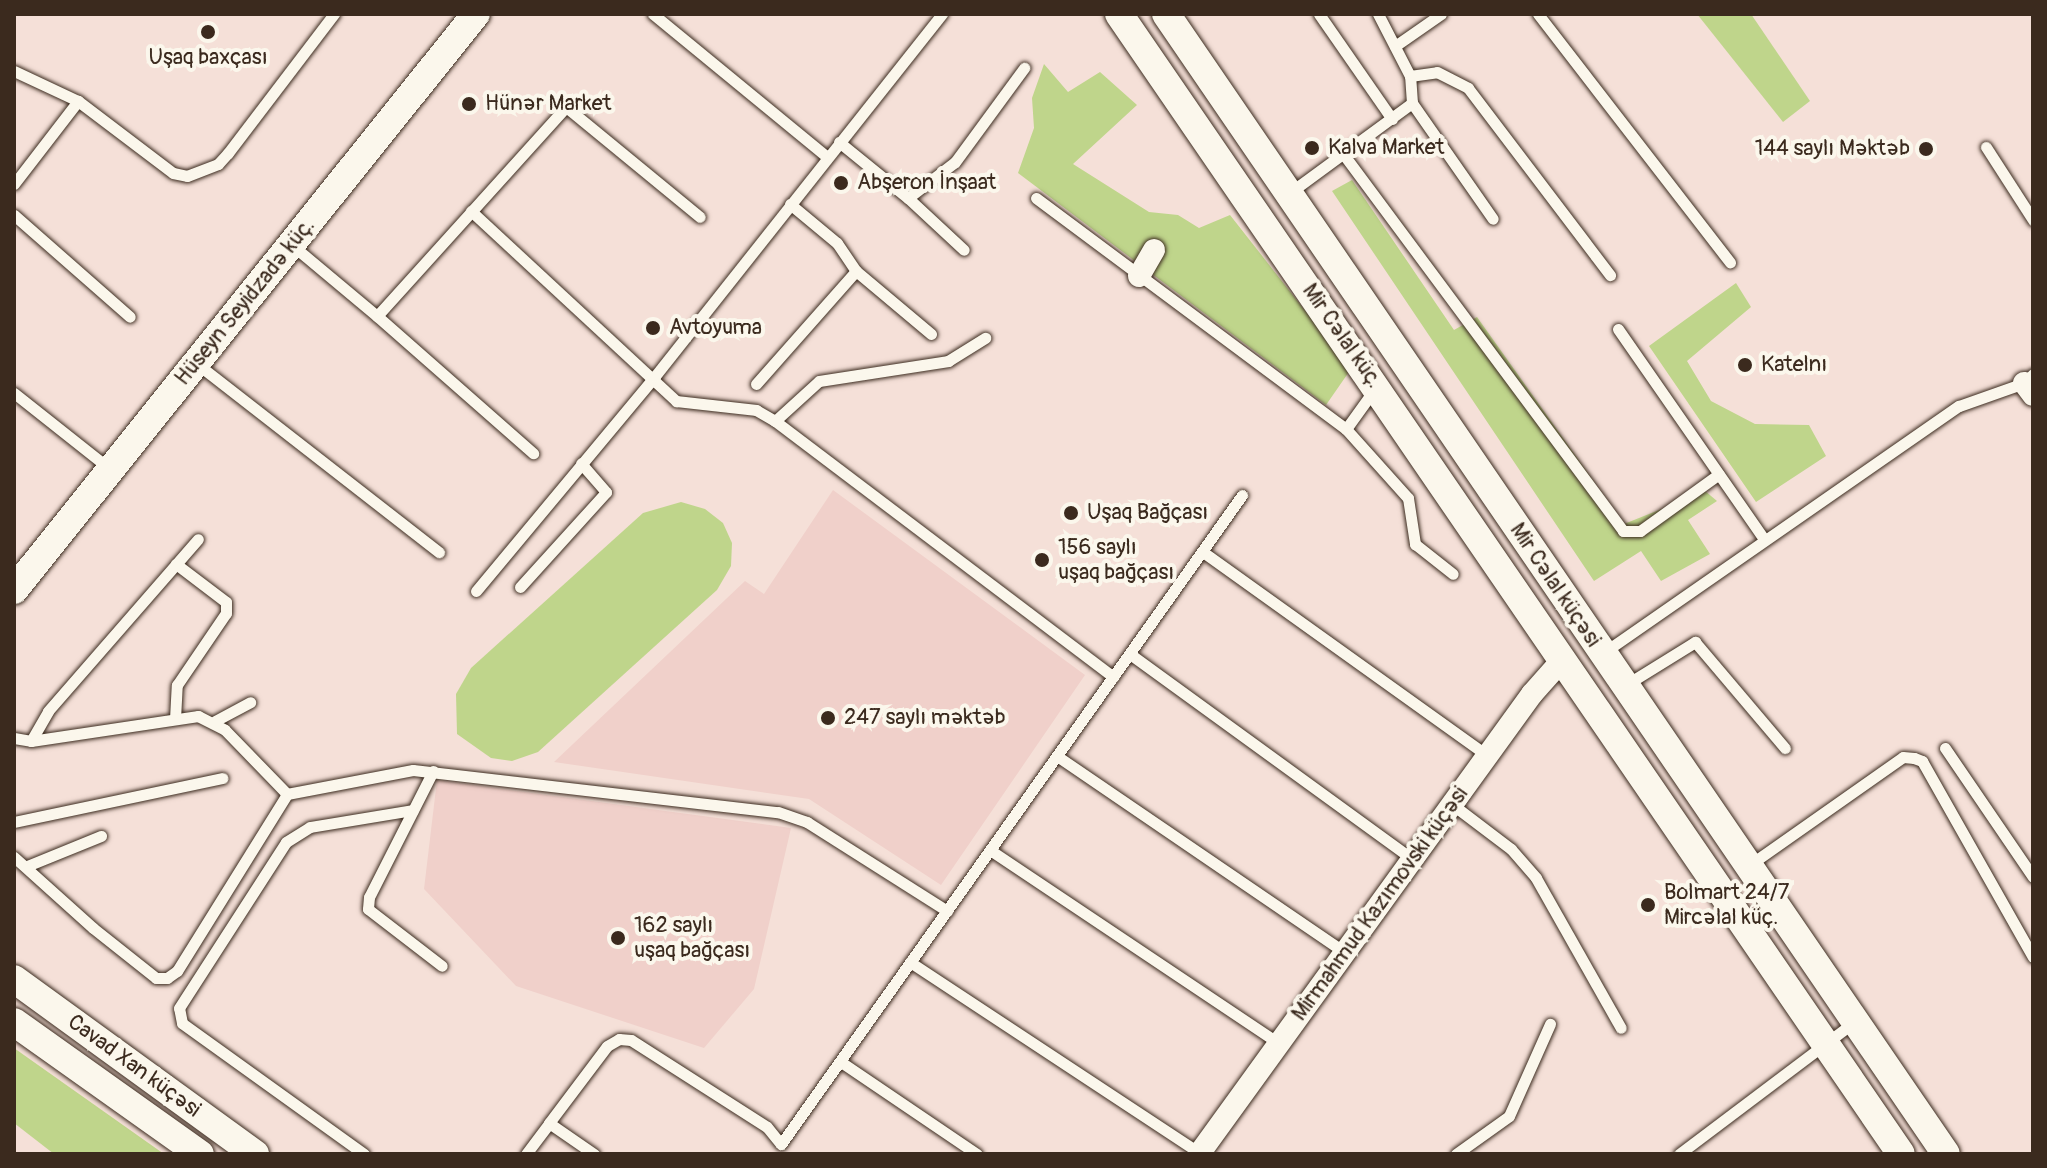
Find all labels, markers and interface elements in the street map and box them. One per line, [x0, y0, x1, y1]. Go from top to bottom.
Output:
marker: Uşaq baxçası [199, 23, 217, 41]
place label: Uşaq baxçası [148, 45, 268, 71]
place label: Hünər Market [485, 91, 611, 117]
marker: Hünər Market [460, 95, 478, 113]
place label: Kalva Market [1328, 135, 1444, 161]
place label: 144 saylı Məktəb [1755, 136, 1910, 162]
marker: Kalva Market [1303, 139, 1321, 157]
marker: 144 saylı Məktəb [1917, 140, 1935, 158]
place label: Abşeron İnşaat [857, 170, 996, 196]
marker: Abşeron İnşaat [832, 174, 850, 192]
street label: Hüseyn Seyidzadə küç. [169, 213, 321, 391]
street label: Mir Cəlal küç. [1296, 279, 1388, 393]
place label: Avtoyuma [669, 315, 762, 341]
marker: Avtoyuma [644, 319, 662, 337]
place label: Katelnı [1761, 352, 1827, 378]
marker: Katelnı [1736, 356, 1754, 374]
place label: Uşaq Bağçası [1087, 500, 1208, 526]
marker: Uşaq Bağçası [1062, 504, 1080, 522]
street label: Mir Cəlal küçəsi [1504, 518, 1606, 652]
place label: 156 saylı uşaq bağçası [1058, 534, 1174, 586]
marker: 156 saylı uşaq bağçası [1033, 551, 1051, 569]
place label: 247 saylı məktəb [844, 705, 1006, 731]
marker: 247 saylı məktəb [819, 709, 837, 727]
street label: Mirmahmud Kazımovski küçəsi [1286, 782, 1474, 1026]
place label: Bolmart 24/7 Mircәlal küç. [1664, 879, 1789, 930]
marker: Bolmart 24/7 Mircәlal küç. [1639, 896, 1657, 914]
place label: 162 saylı uşaq bağçası [634, 912, 750, 964]
marker: 162 saylı uşaq bağçası [609, 929, 627, 947]
street label: Cavad Xan küçəsi [62, 1009, 206, 1123]

